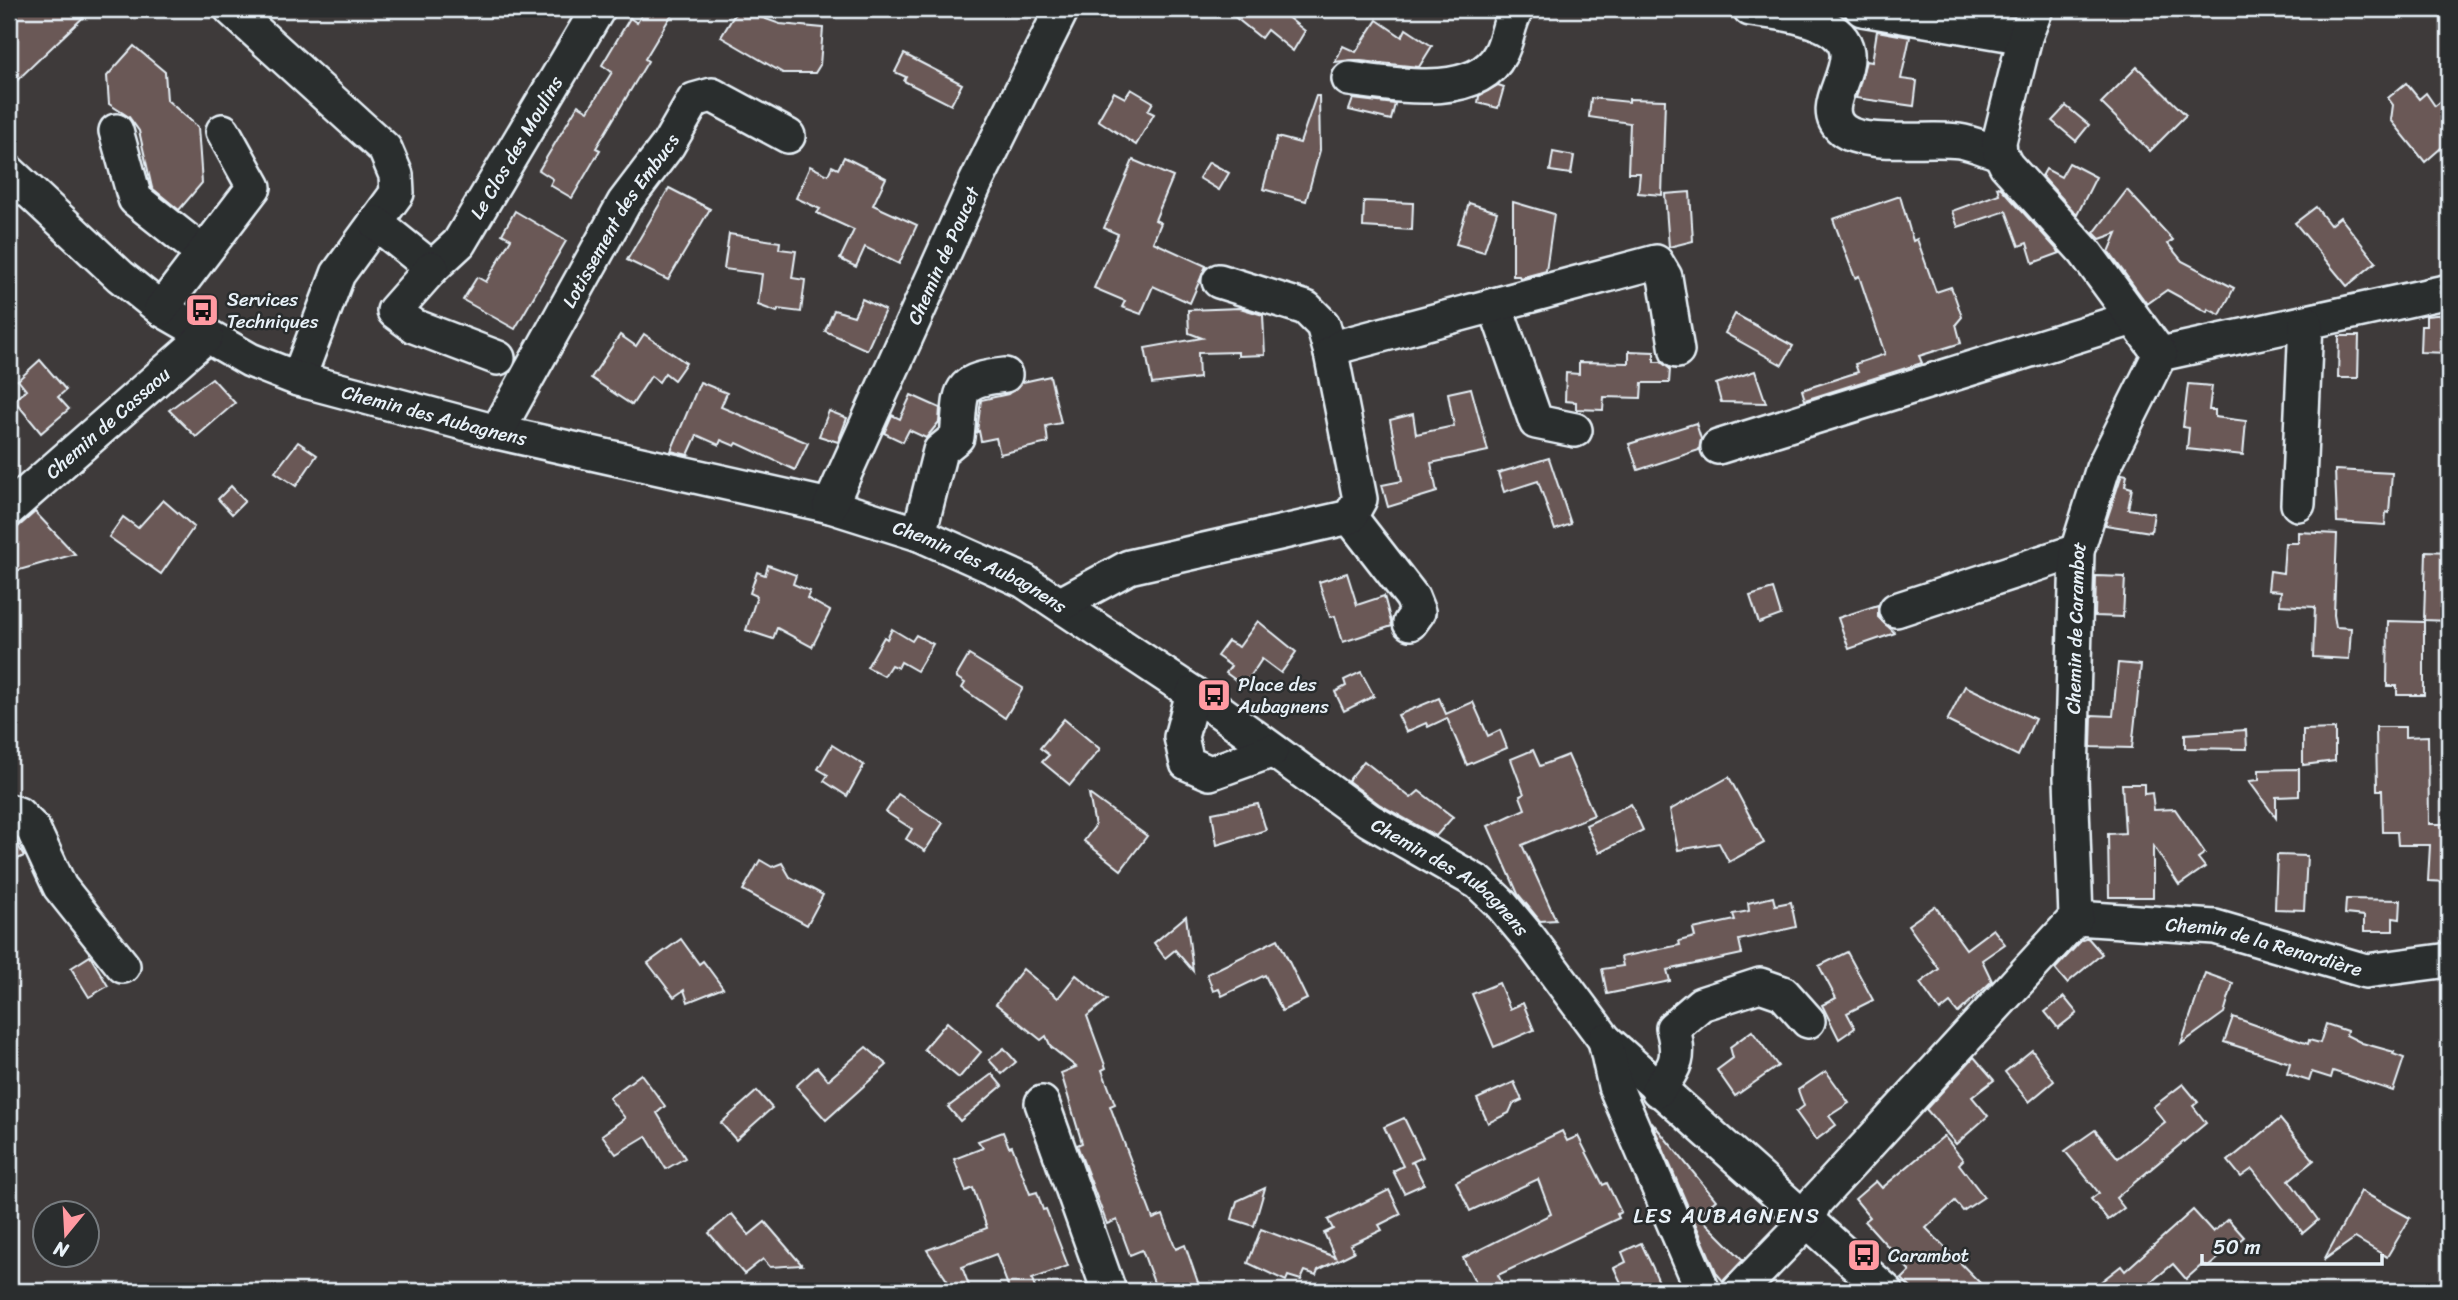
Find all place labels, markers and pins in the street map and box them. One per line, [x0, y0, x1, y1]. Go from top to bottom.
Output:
place label: Services Techniques [227, 283, 319, 338]
bus stop icon: Services Techniques [183, 291, 221, 329]
place label: Place des Aubagnens [1237, 668, 1329, 723]
bus stop icon: Place des Aubagnens [1195, 676, 1233, 714]
bus stop icon: Carambot [1845, 1236, 1883, 1274]
place label: Carambot [1888, 1239, 1969, 1272]

